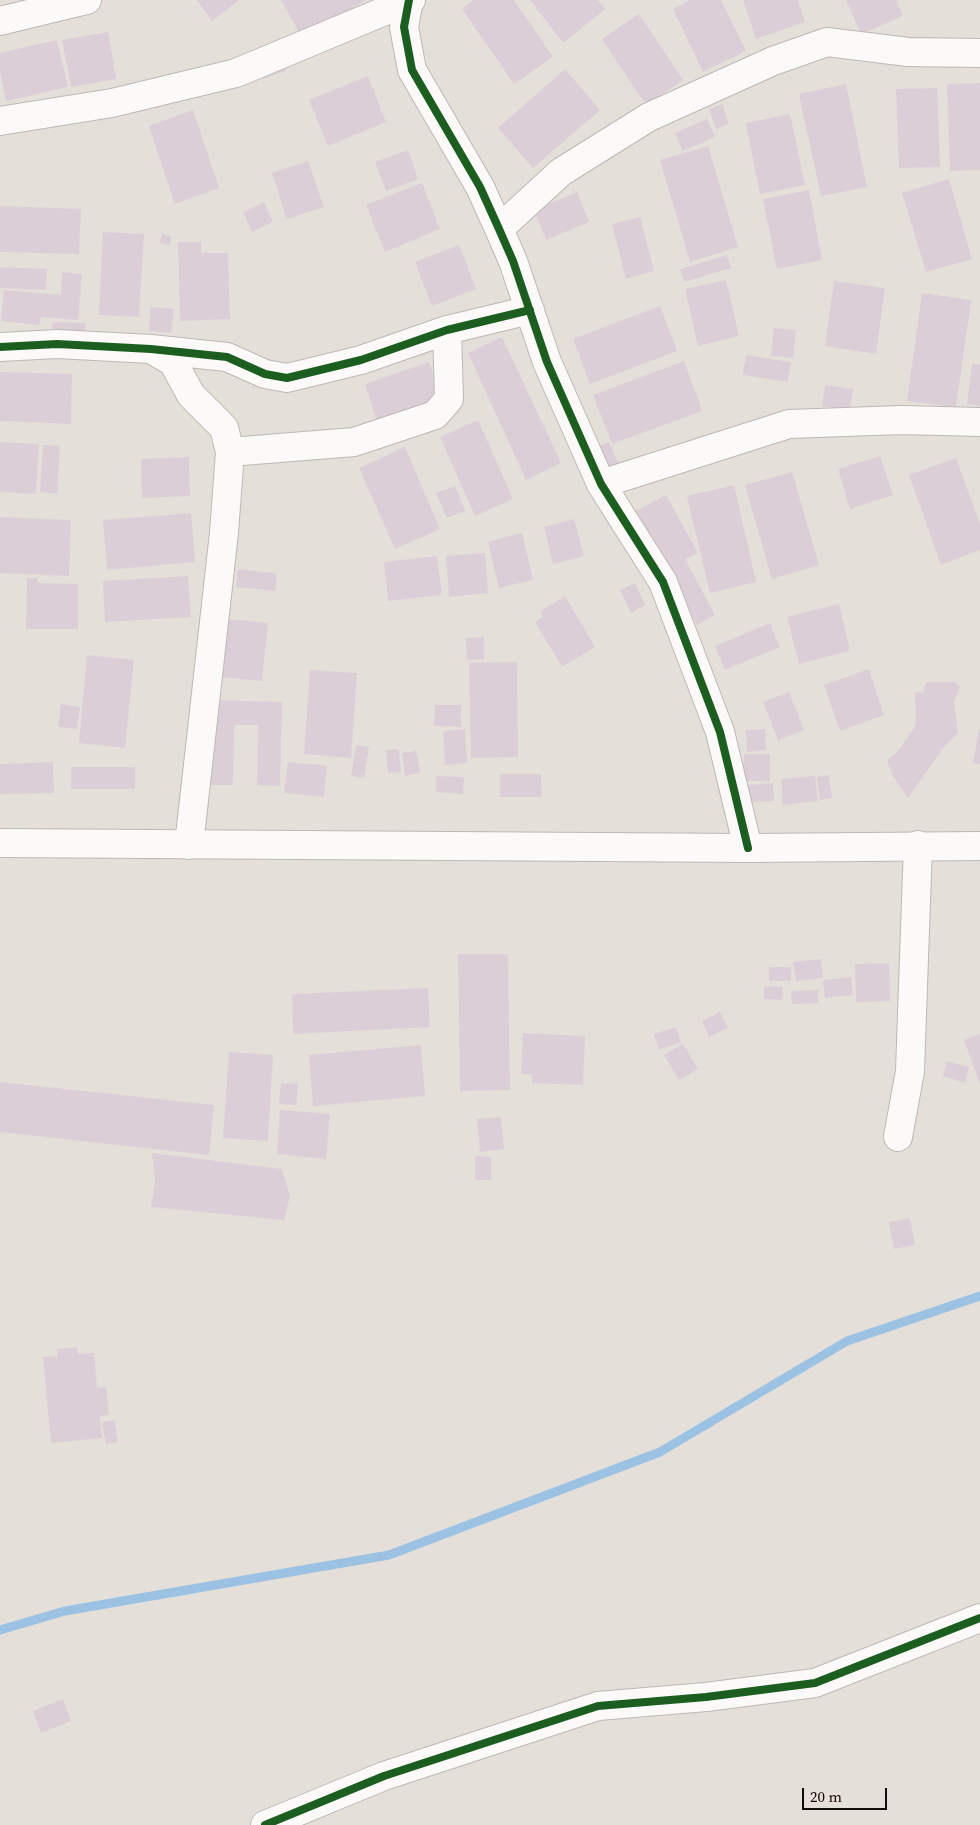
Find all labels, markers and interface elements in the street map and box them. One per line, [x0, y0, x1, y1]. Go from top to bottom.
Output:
scale bar [805, 1778, 890, 1810]
text: 20 m [810, 1786, 842, 1807]

